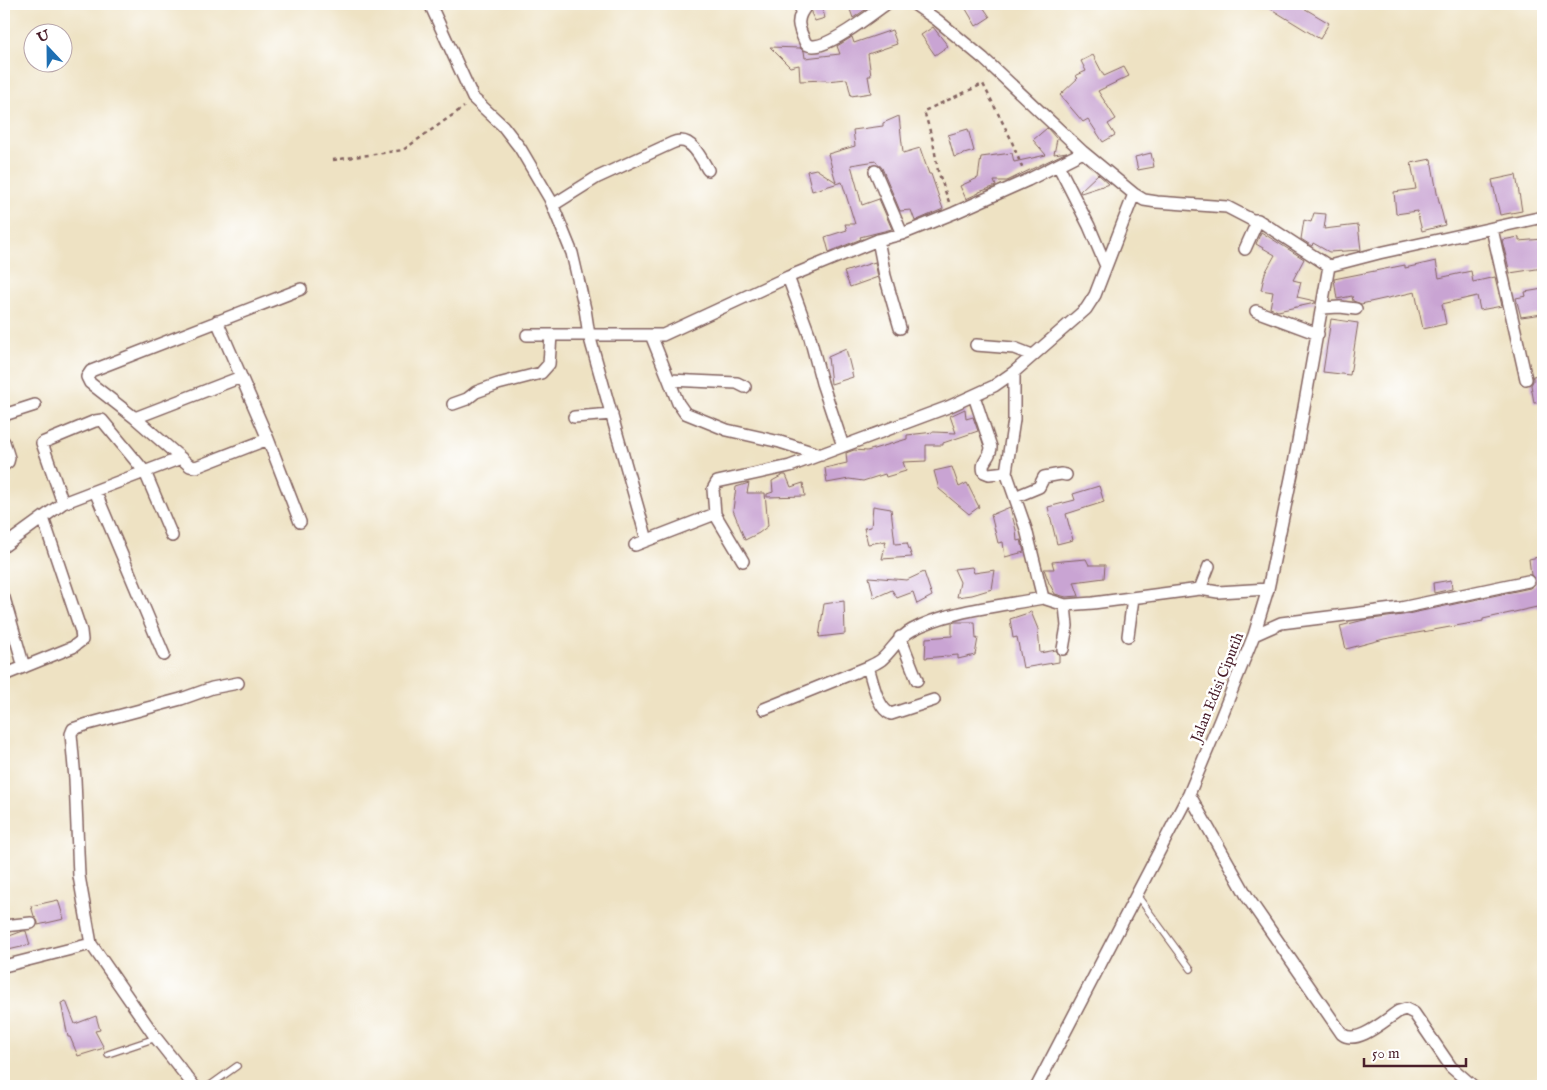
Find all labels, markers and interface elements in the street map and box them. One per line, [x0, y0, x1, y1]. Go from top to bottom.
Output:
north arrow [22, 22, 72, 72]
text: U [34, 26, 53, 48]
street label: Jalan Edisi Ciputih [1186, 630, 1248, 747]
scale bar [1364, 1035, 1467, 1067]
text: 50 m [1372, 1044, 1400, 1063]

